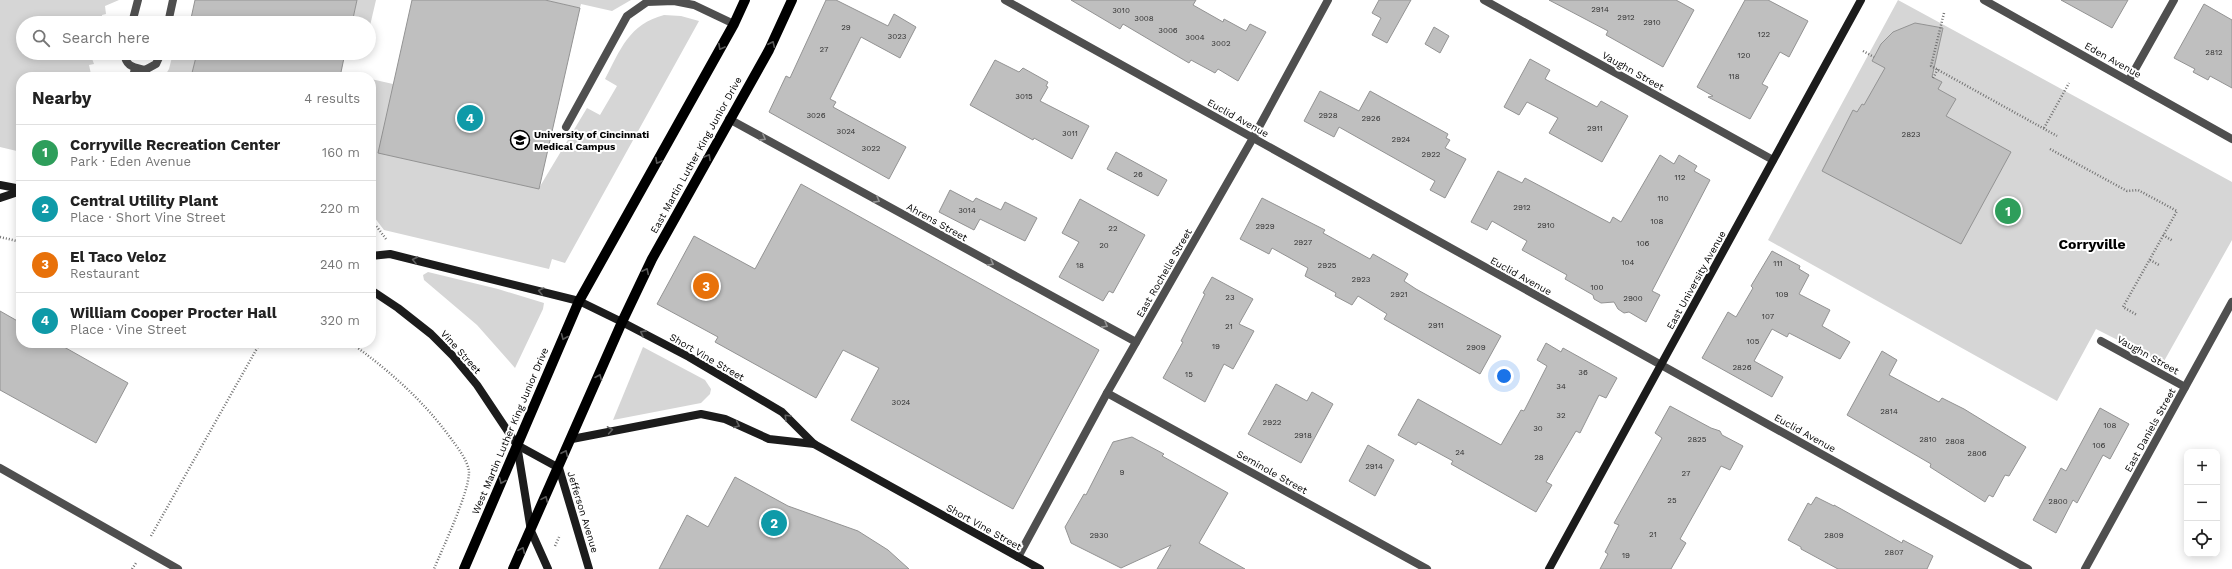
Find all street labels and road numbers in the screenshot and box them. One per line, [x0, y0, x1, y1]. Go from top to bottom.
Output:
street label: Eden Avenue [2083, 40, 2143, 80]
street label: Vaughn Street [1600, 49, 1667, 93]
street label: East Martin Luther King Junior Drive [648, 75, 744, 235]
street label: Euclid Avenue [1205, 97, 1271, 139]
street label: Ahrens Street [905, 201, 970, 244]
street label: East Rochelle Street [1134, 226, 1194, 319]
street label: East University Avenue [1664, 229, 1728, 331]
street label: Euclid Avenue [1488, 255, 1554, 297]
street label: Vine Street [439, 328, 484, 377]
street label: Short Vine Street [668, 331, 747, 383]
street label: Vaughn Street [2115, 333, 2182, 377]
street label: West Martin Luther King Junior Drive [470, 346, 550, 516]
street label: East Daniels Street [2122, 385, 2178, 474]
street label: Euclid Avenue [1772, 412, 1838, 454]
street label: Seminole Street [1235, 448, 1310, 496]
street label: Jefferson Avenue [565, 470, 601, 554]
street label: Short Vine Street [944, 502, 1024, 553]

